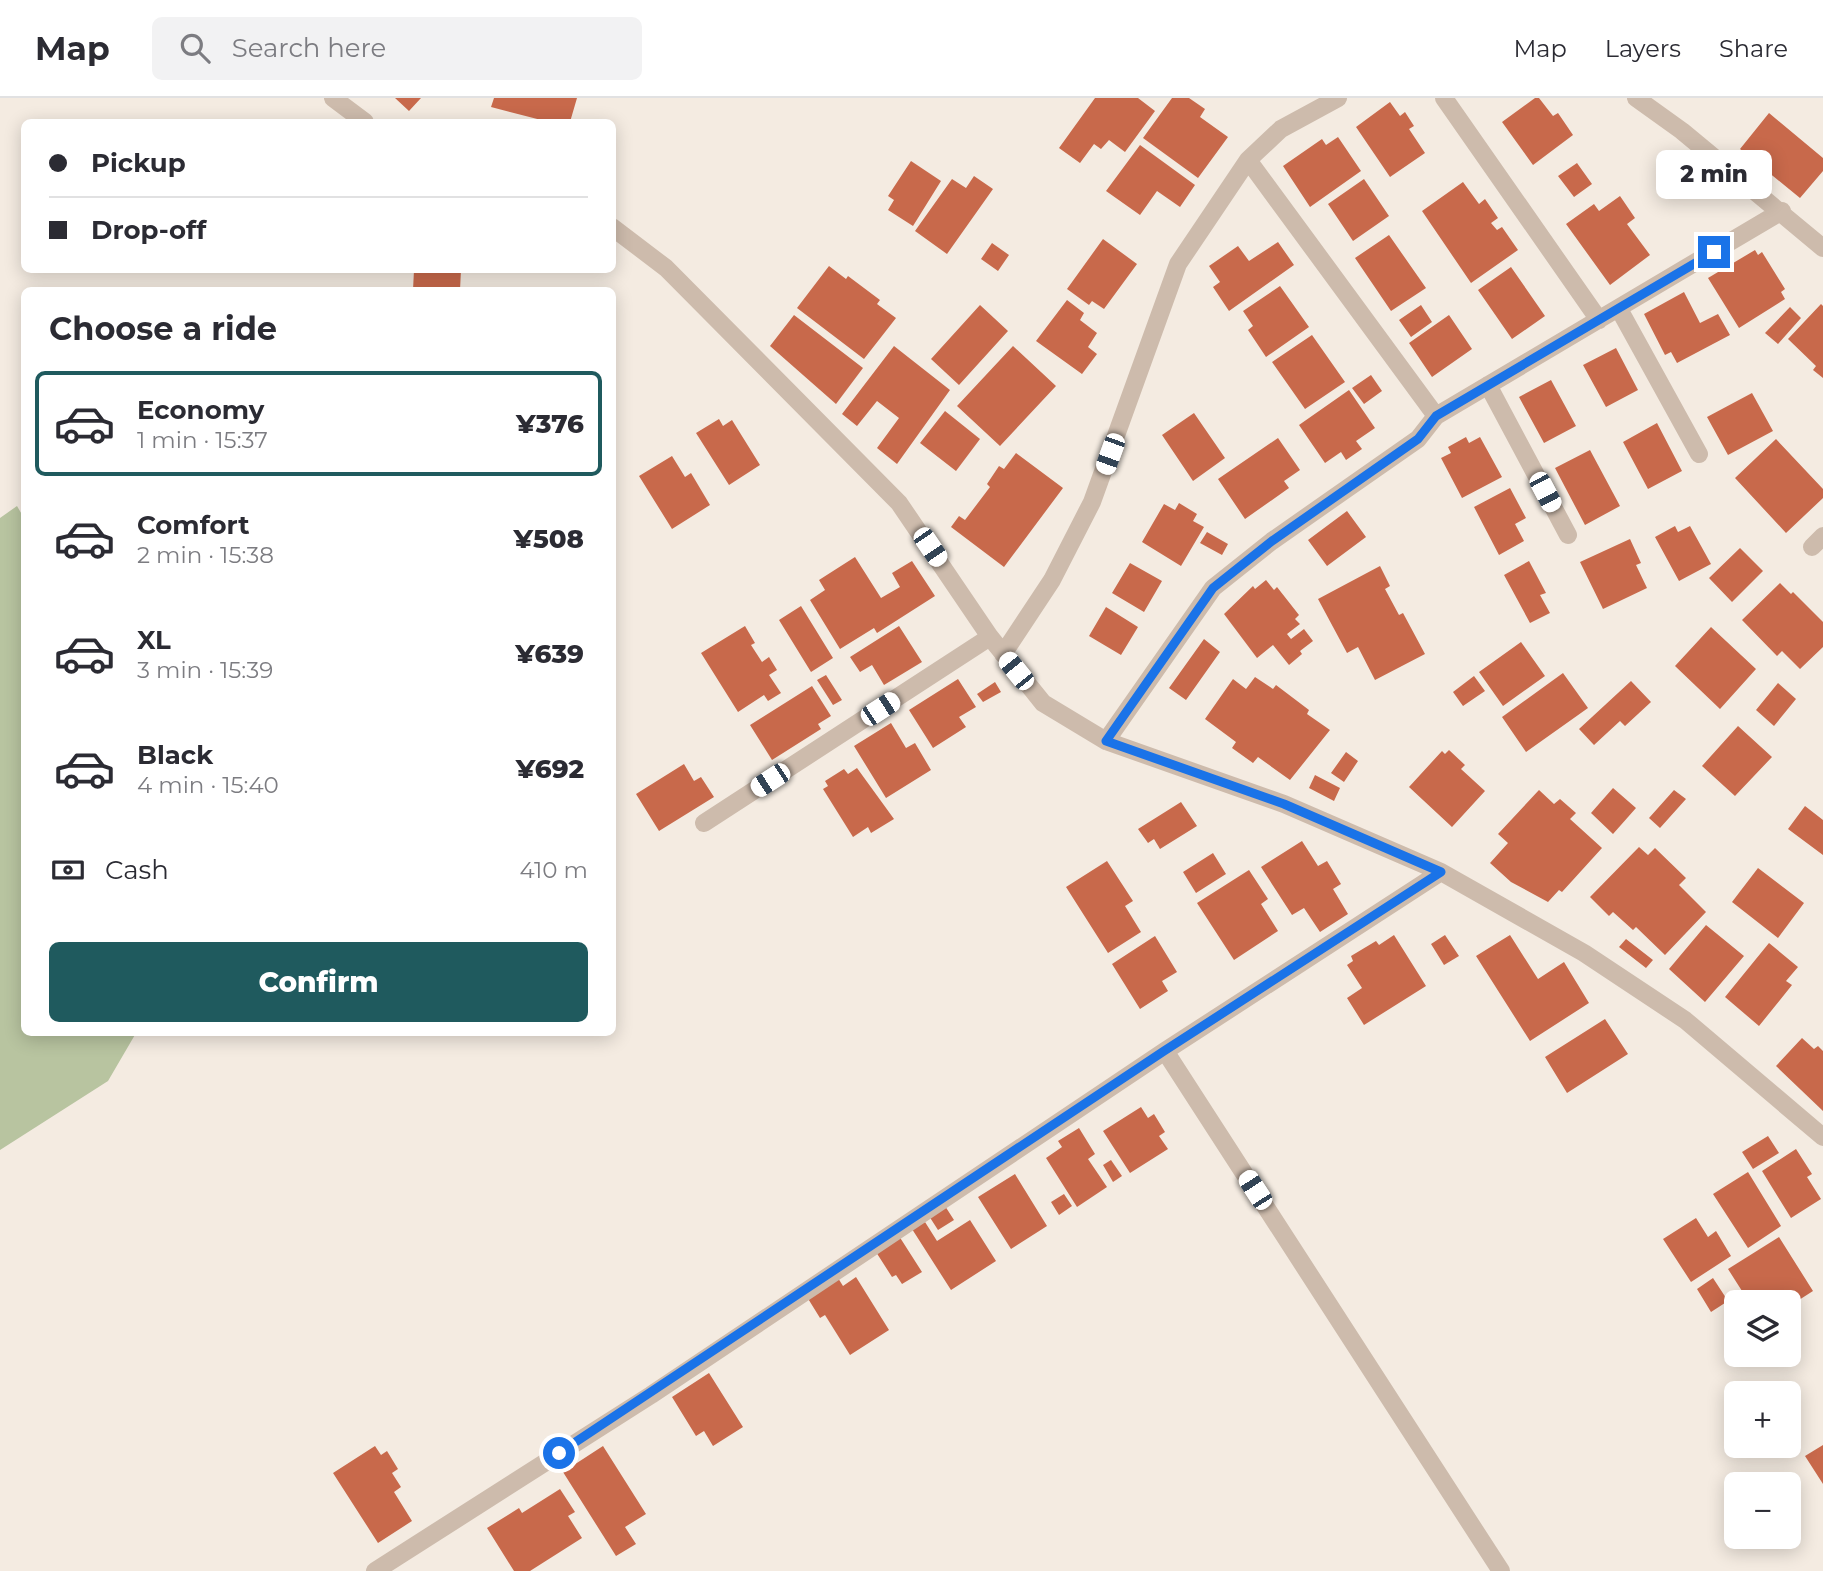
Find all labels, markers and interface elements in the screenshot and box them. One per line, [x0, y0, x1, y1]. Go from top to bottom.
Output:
search box [152, 17, 642, 80]
text: Map [35, 28, 110, 68]
icon: search [176, 29, 214, 67]
text: Search here [232, 32, 386, 64]
text: Map [1513, 34, 1567, 63]
text: Layers [1605, 34, 1681, 63]
text: Share [1719, 34, 1788, 63]
text: Pickup [91, 147, 186, 179]
callout: 2 min [1656, 150, 1772, 200]
text: 2 min [1680, 160, 1748, 188]
text: Drop-off [91, 214, 206, 246]
route end [1698, 236, 1730, 268]
text: Choose a ride [49, 309, 277, 348]
icon: car [53, 392, 116, 455]
text: Economy [137, 394, 264, 426]
text: ¥376 [516, 408, 584, 440]
text: 1 min · 15:37 [137, 426, 268, 454]
car [1093, 431, 1128, 477]
car [1526, 469, 1565, 515]
icon: car [53, 507, 116, 570]
text: Comfort [137, 509, 249, 541]
text: ¥508 [513, 523, 584, 555]
car [910, 524, 951, 570]
text: 2 min · 15:38 [137, 541, 274, 569]
icon: car [53, 622, 116, 685]
text: XL [137, 624, 171, 656]
text: ¥639 [515, 638, 584, 670]
car [995, 648, 1038, 694]
text: 3 min · 15:39 [137, 656, 273, 684]
car [857, 689, 904, 729]
icon: car [53, 737, 116, 800]
text: Black [137, 739, 213, 771]
text: ¥692 [516, 753, 584, 785]
car [747, 760, 794, 800]
text: 4 min · 15:40 [137, 771, 279, 799]
icon: cash [49, 851, 87, 889]
text: Cash [105, 854, 169, 886]
text: 410 m [519, 856, 588, 884]
button: Confirm [49, 942, 588, 1022]
car [1235, 1167, 1276, 1213]
map controls [1724, 1290, 1801, 1549]
button: layers [1724, 1290, 1801, 1367]
button: + [1724, 1381, 1801, 1458]
route start [543, 1437, 575, 1469]
button: − [1724, 1472, 1801, 1549]

